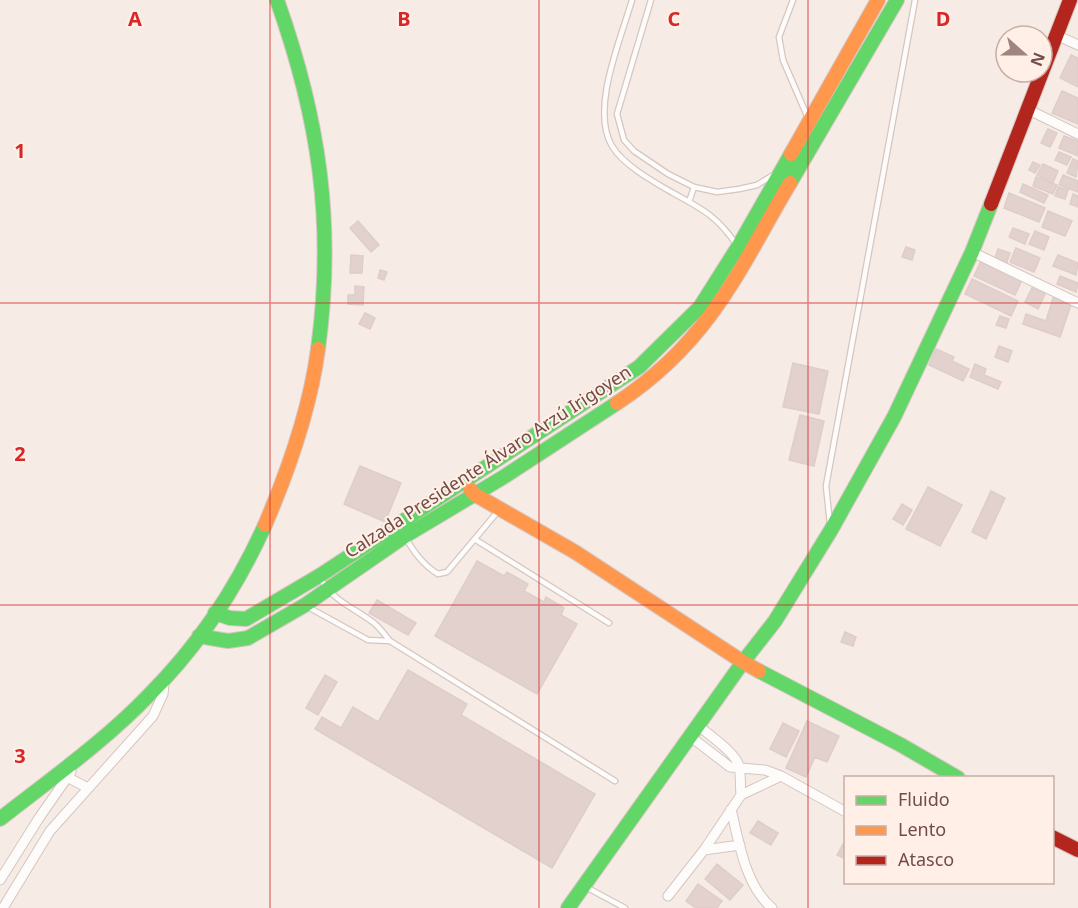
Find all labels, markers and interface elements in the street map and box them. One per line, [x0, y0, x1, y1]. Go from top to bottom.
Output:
text: A [128, 5, 142, 32]
text: B [397, 5, 411, 32]
text: C [668, 5, 681, 32]
text: D [936, 5, 950, 32]
north arrow [994, 24, 1054, 84]
text: N [1025, 49, 1051, 69]
text: 1 [14, 137, 26, 164]
street label: Calzada Presidente Álvaro Arzú Irigoyen [340, 359, 635, 563]
text: 2 [14, 440, 26, 467]
text: 3 [14, 742, 26, 769]
legend [844, 776, 1054, 884]
text: Fluido [898, 787, 950, 811]
text: Lento [898, 817, 946, 841]
text: Atasco [898, 847, 954, 871]

